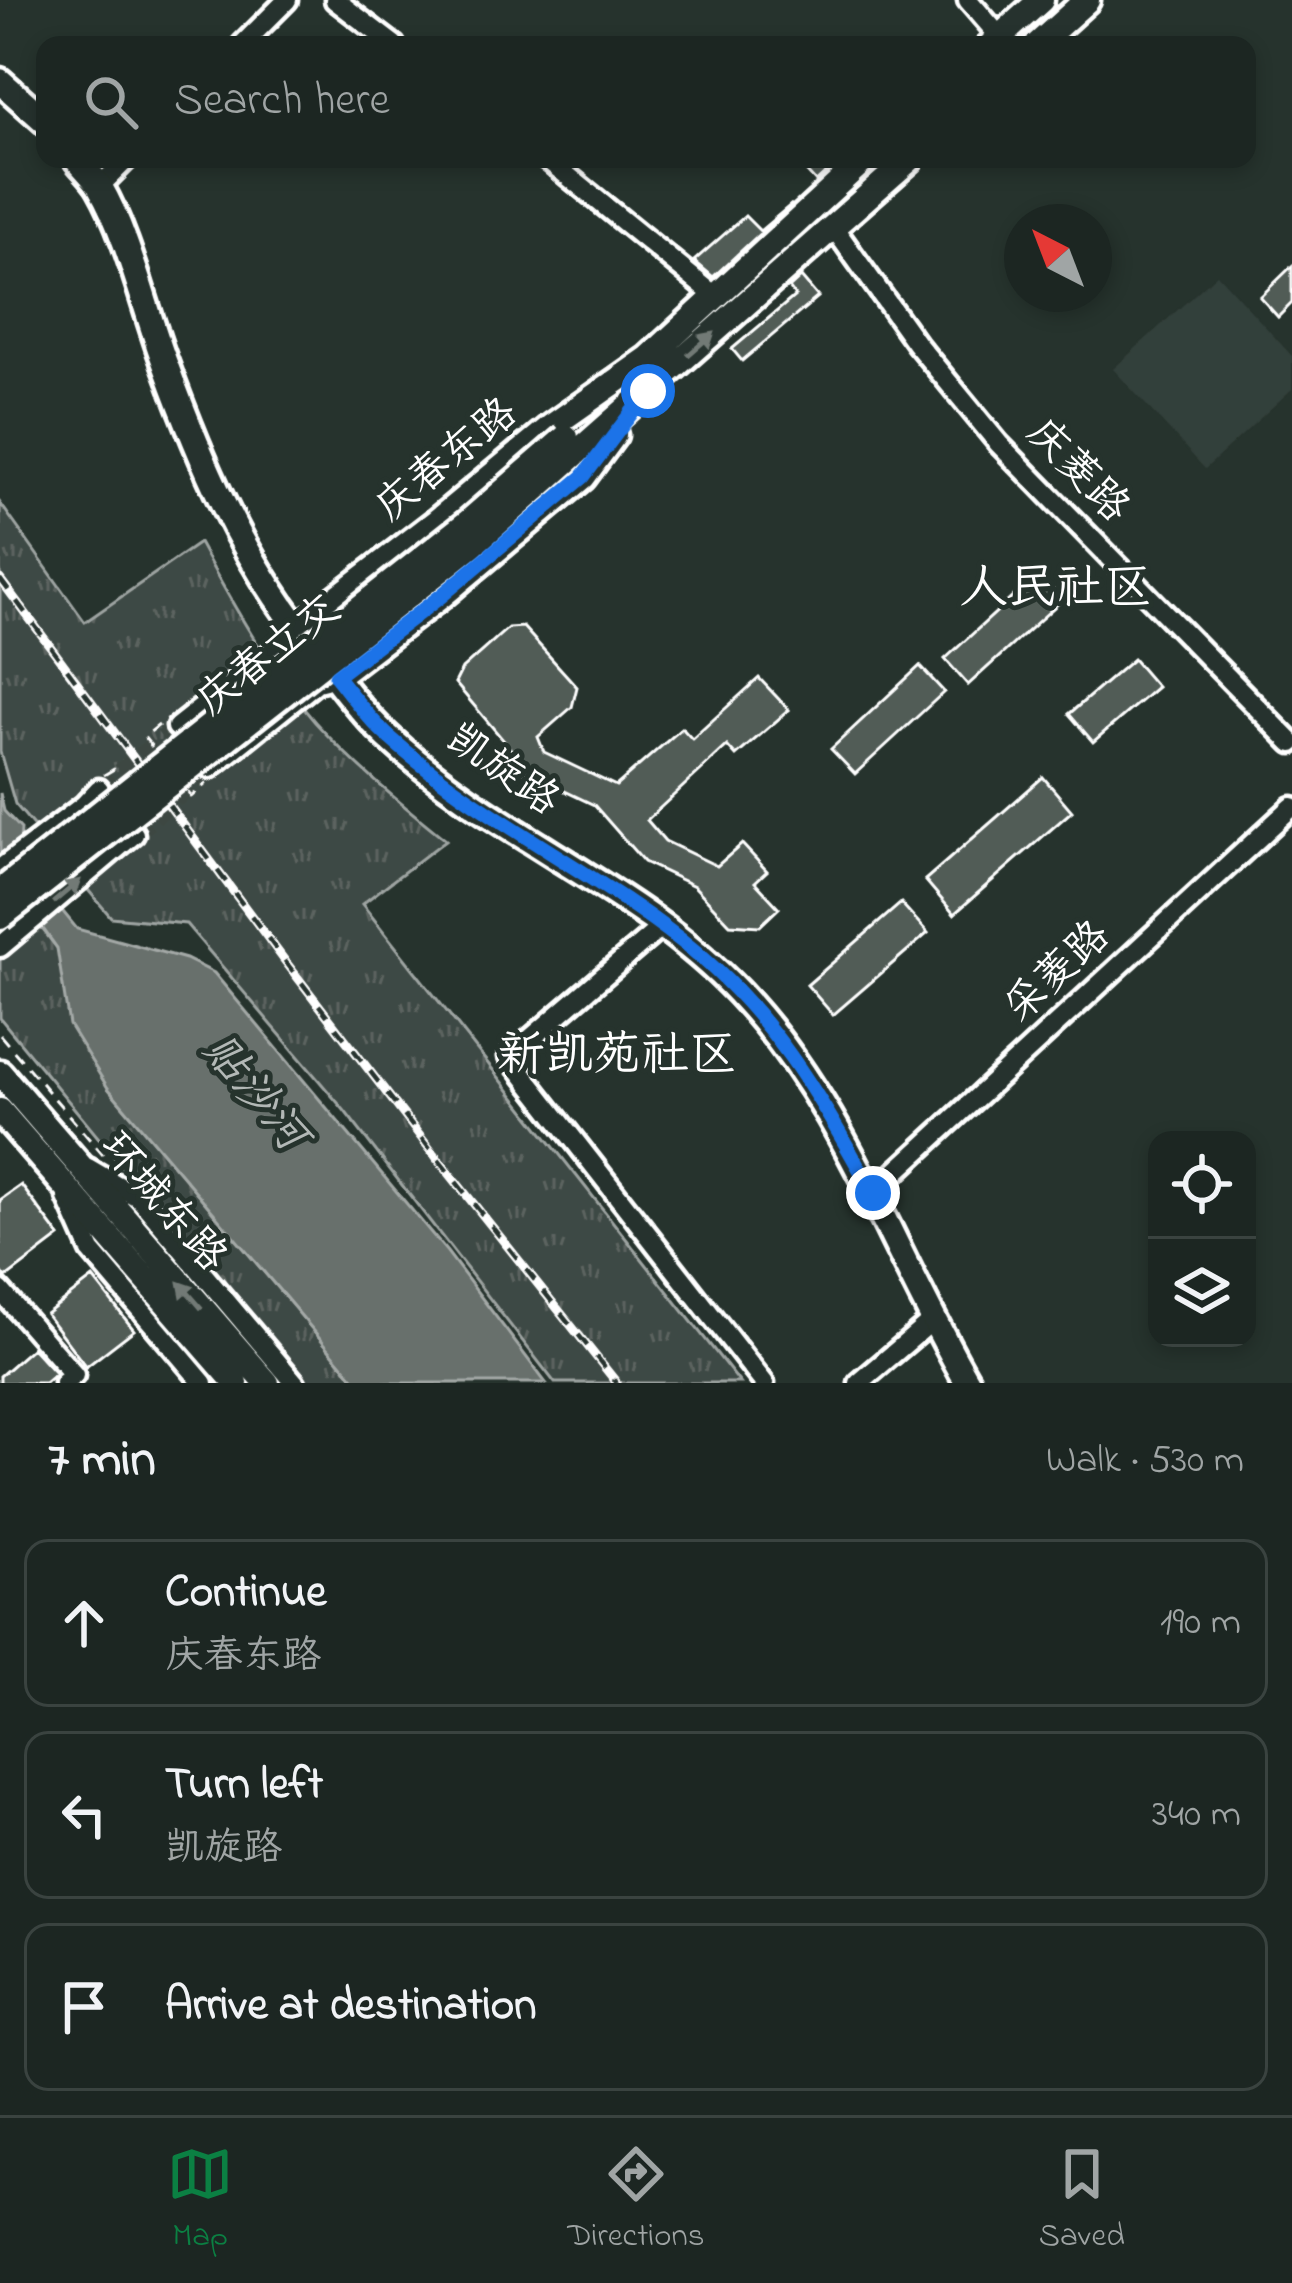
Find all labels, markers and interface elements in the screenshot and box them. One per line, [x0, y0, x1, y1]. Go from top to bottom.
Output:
search box [36, 36, 1256, 168]
icon: search [78, 69, 144, 135]
text: Search here [174, 69, 390, 135]
north arrow [1004, 204, 1112, 312]
one-way arrow [685, 332, 715, 358]
route start [621, 364, 675, 418]
street label: 庆春东路 [363, 384, 531, 538]
street label: 庆菱路 [1011, 404, 1143, 538]
district label: 人民社区 [960, 555, 1152, 625]
street label: 庆春立交 [184, 580, 354, 732]
street label: 凯旋路 [433, 710, 571, 832]
one-way arrow [52, 879, 82, 905]
street label: 采菱路 [991, 908, 1125, 1038]
water label: 贴沙河 [184, 1021, 326, 1172]
district label: 新凯苑社区 [497, 1022, 737, 1092]
street label: 环城东路 [84, 1120, 240, 1286]
map controls [1148, 1131, 1256, 1347]
button: locate [1148, 1131, 1256, 1239]
route end [846, 1166, 900, 1220]
button: layers [1148, 1239, 1256, 1347]
one-way arrow [177, 1280, 204, 1310]
text: 7 min [48, 1424, 156, 1499]
text: Walk · 530 m [1046, 1433, 1244, 1490]
text: Continue [165, 1561, 326, 1627]
icon: ahead [51, 1590, 117, 1656]
text: 190 m [1160, 1595, 1241, 1652]
text: 庆春东路 [165, 1629, 321, 1686]
text: Turn left [165, 1753, 323, 1819]
icon: left [51, 1782, 117, 1848]
text: 340 m [1152, 1787, 1241, 1844]
text: 凯旋路 [165, 1821, 282, 1878]
icon: arrive [51, 1974, 117, 2040]
text: Arrive at destination [165, 1974, 536, 2040]
tab: Map [167, 2141, 233, 2261]
tab: Directions [567, 2141, 704, 2261]
tab: Saved [1039, 2141, 1125, 2261]

